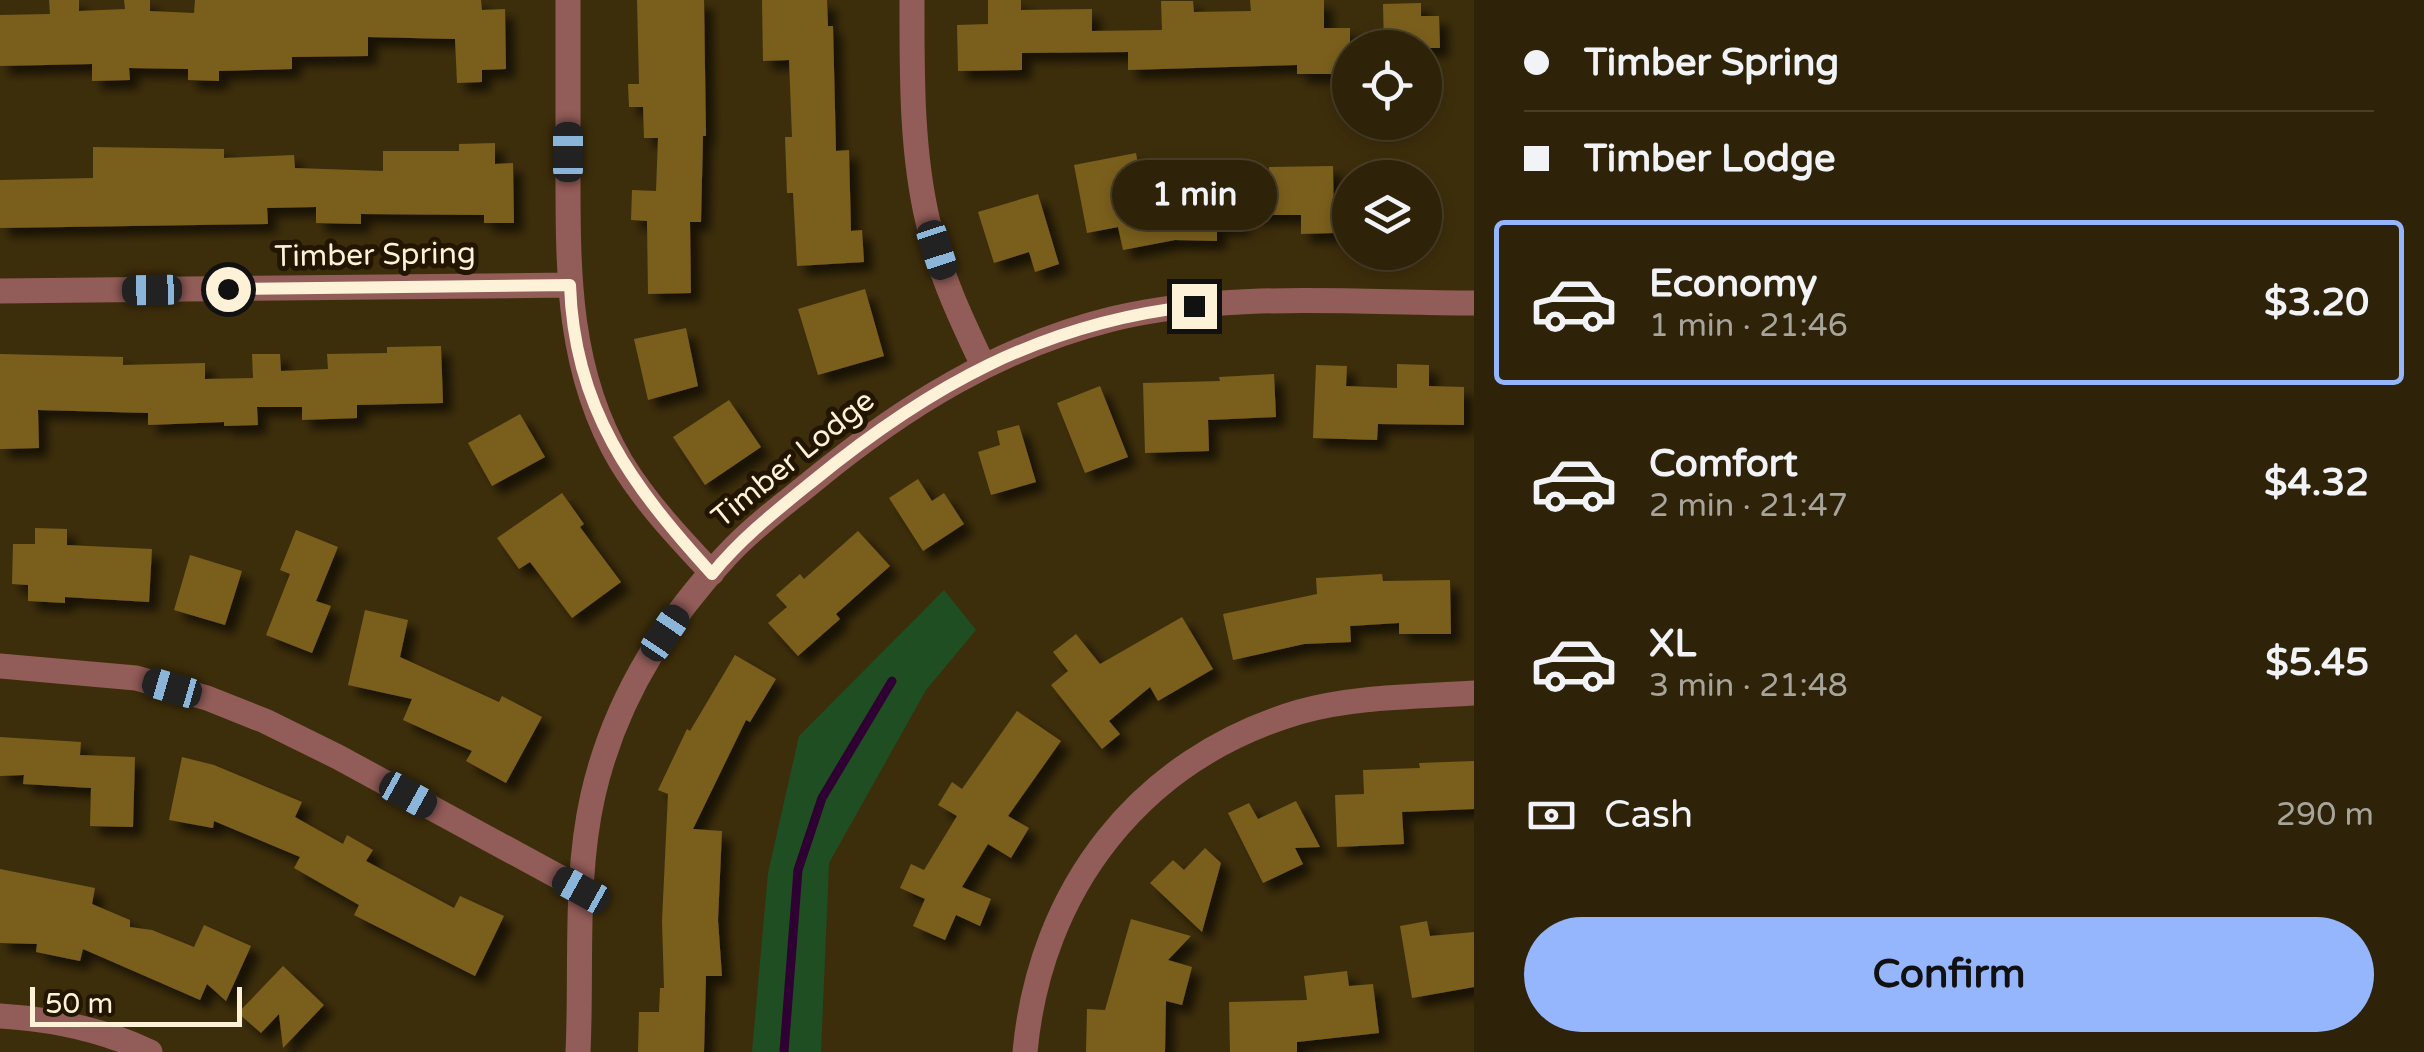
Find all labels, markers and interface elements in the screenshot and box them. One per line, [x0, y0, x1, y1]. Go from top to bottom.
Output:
map controls [1332, 30, 1442, 270]
button: locate [1332, 30, 1442, 140]
text: Timber Spring [1584, 40, 1839, 86]
car [553, 122, 583, 182]
text: Timber Lodge [1584, 136, 1836, 182]
button: layers [1332, 160, 1442, 270]
callout: 1 min [1112, 161, 1276, 231]
text: 1 min [1152, 176, 1237, 214]
car [913, 217, 961, 283]
street label: Timber Spring [274, 235, 476, 275]
icon: car [1529, 258, 1619, 348]
text: Economy [1649, 261, 1817, 307]
route start [206, 267, 251, 312]
car [122, 274, 182, 306]
text: $3.20 [2264, 280, 2369, 326]
route end [1172, 284, 1217, 329]
text: 1 min · 21:46 [1649, 307, 1848, 345]
street label: Timber Lodge [704, 382, 882, 536]
icon: car [1529, 438, 1619, 528]
text: Comfort [1649, 441, 1798, 487]
text: $4.32 [2264, 460, 2369, 506]
text: 2 min · 21:47 [1649, 487, 1848, 525]
car [636, 600, 694, 666]
icon: car [1529, 618, 1619, 708]
text: XL [1649, 621, 1696, 667]
text: $5.45 [2265, 640, 2369, 686]
car [139, 665, 205, 711]
text: 3 min · 21:48 [1649, 667, 1848, 705]
car [374, 767, 442, 823]
icon: cash [1524, 788, 1579, 843]
text: Cash [1604, 792, 1693, 838]
text: 290 m [2276, 796, 2374, 834]
car [547, 862, 615, 918]
button: Confirm [1524, 917, 2374, 1032]
scale bar [30, 982, 242, 1026]
text: 50 m [45, 987, 113, 1021]

